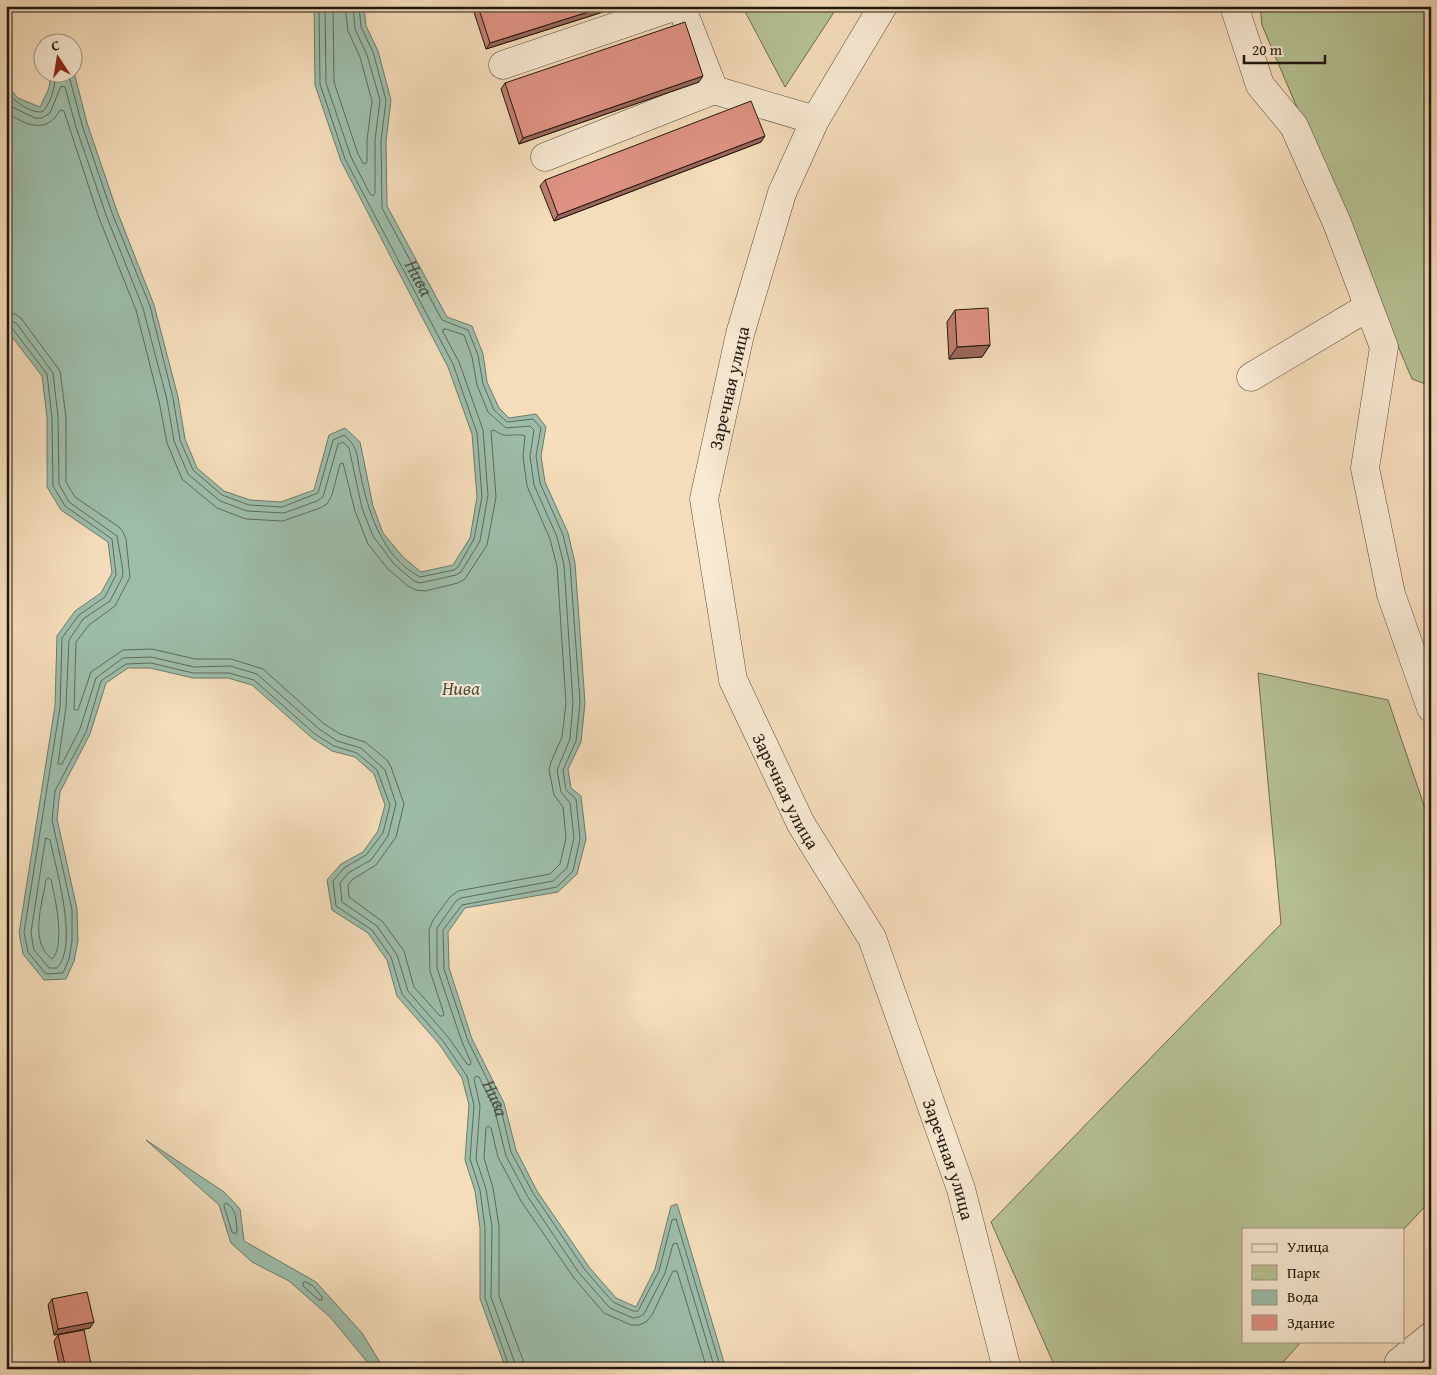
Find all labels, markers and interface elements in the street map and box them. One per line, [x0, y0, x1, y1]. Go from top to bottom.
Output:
north arrow [32, 32, 82, 82]
scale bar [1244, 32, 1326, 64]
text: С [49, 35, 61, 56]
text: 20 m [1252, 39, 1283, 60]
water label: Нива [398, 254, 441, 301]
street label: Заречная улица [702, 323, 756, 453]
water label: Нива [442, 674, 480, 702]
street label: Заречная улица [746, 728, 827, 854]
water label: Нива [475, 1075, 516, 1119]
street label: Заречная улица [916, 1095, 982, 1223]
legend [1242, 1228, 1404, 1342]
text: Улица [1287, 1236, 1330, 1257]
text: Парк [1287, 1262, 1320, 1283]
text: Вода [1287, 1286, 1319, 1307]
text: Здание [1287, 1312, 1335, 1333]

